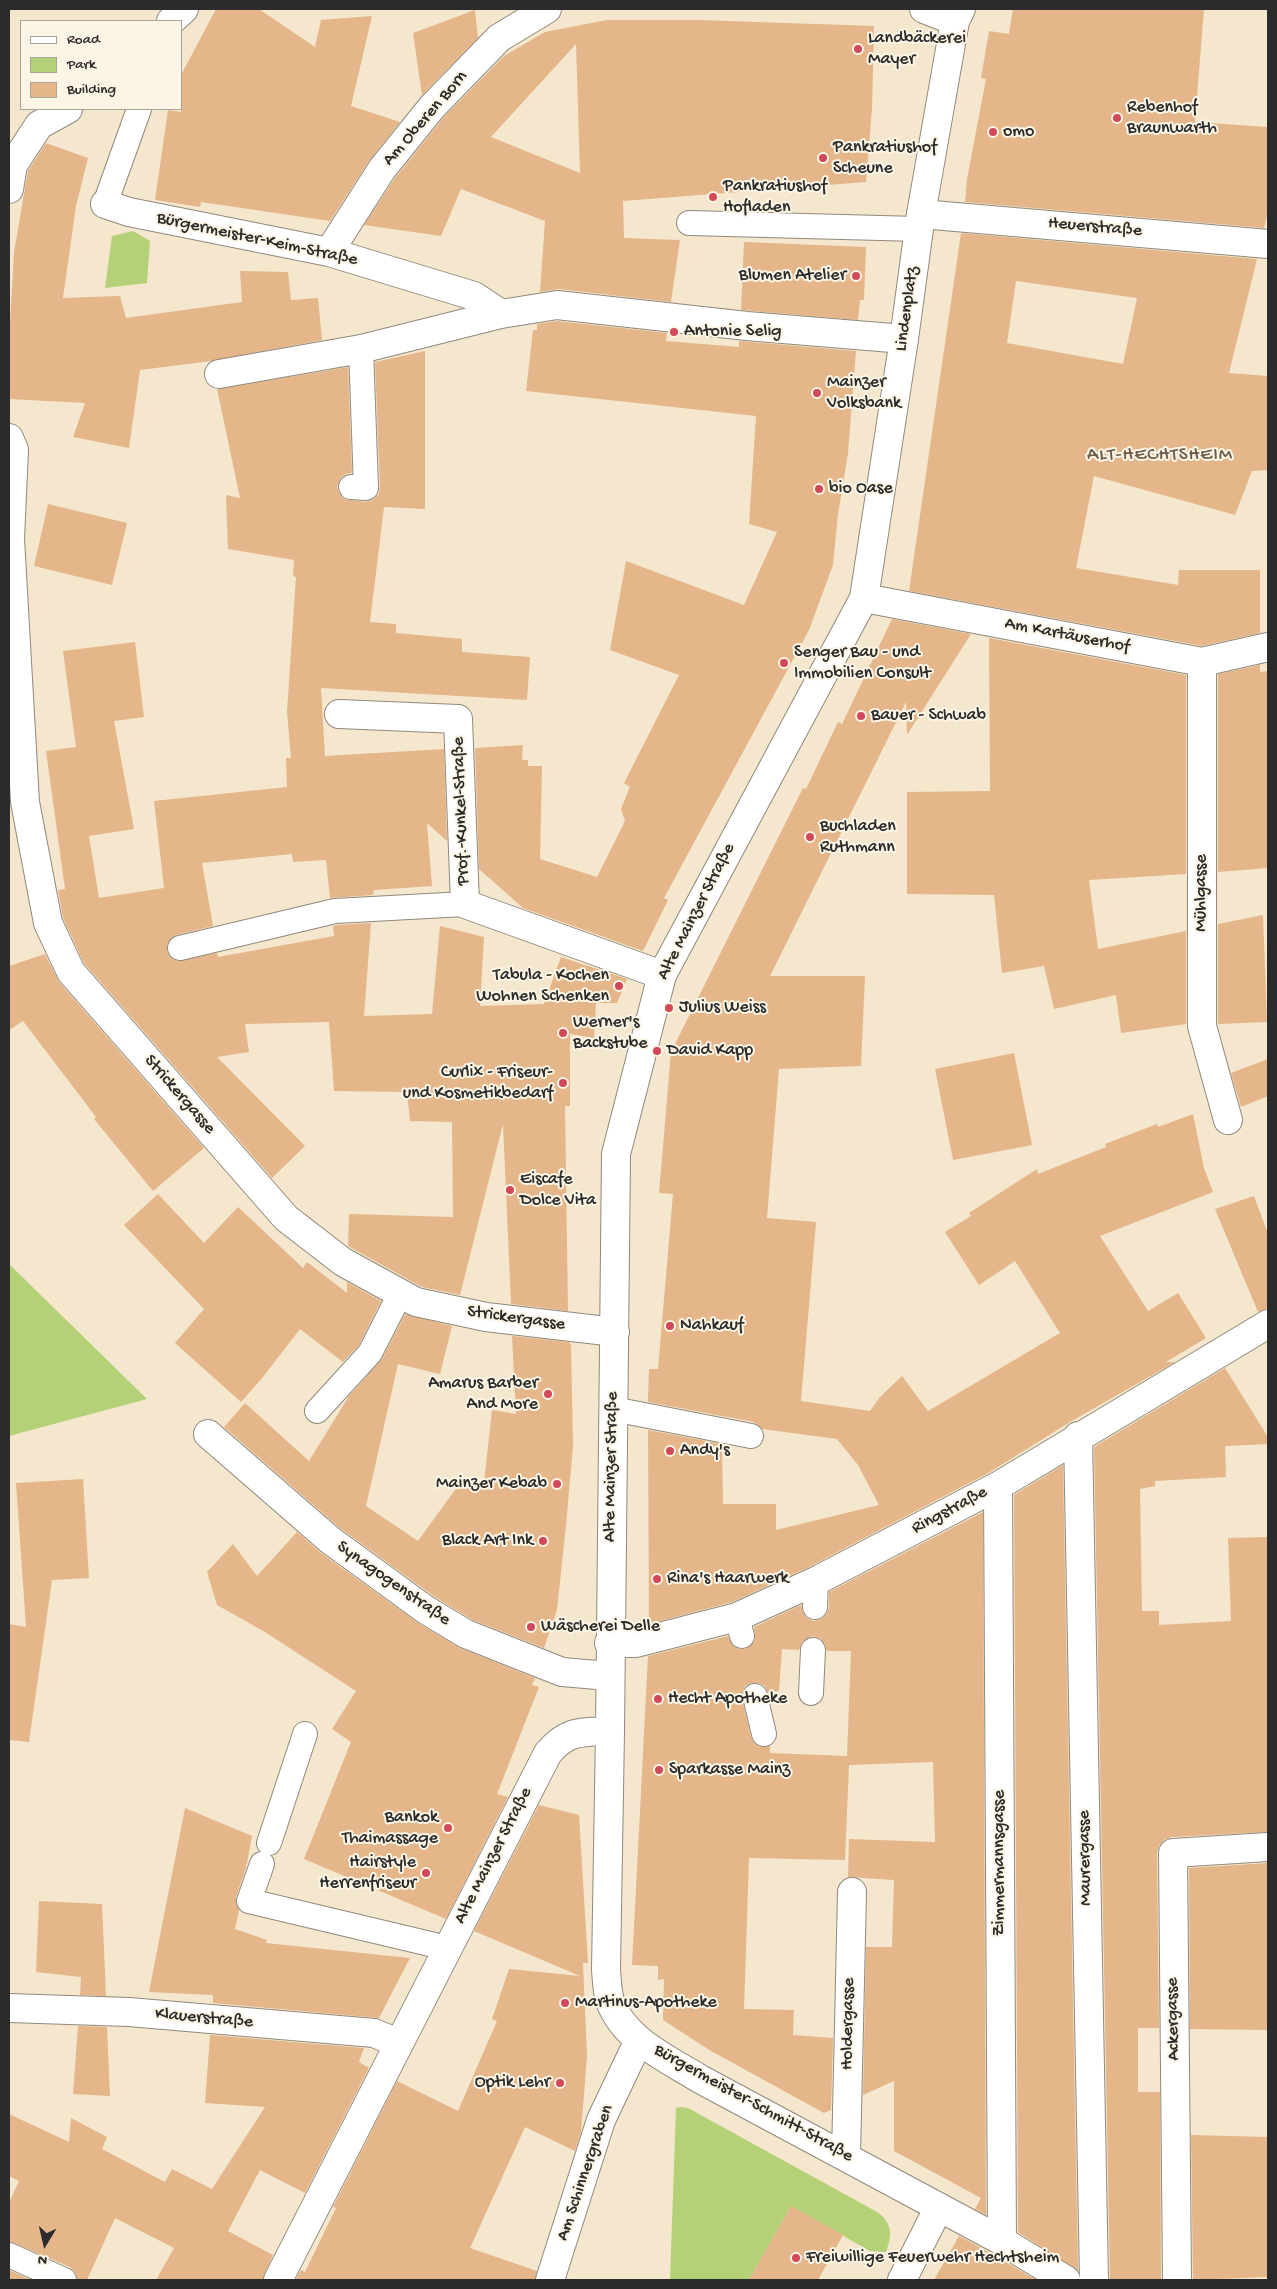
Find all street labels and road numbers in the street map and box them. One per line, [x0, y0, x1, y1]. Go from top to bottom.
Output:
street label: Am Oberen Born [379, 67, 473, 171]
street label: Bürgermeister-Keim-Straße [154, 208, 360, 272]
street label: Heuerstraße [1047, 213, 1143, 243]
street label: Lindenplatz [891, 265, 925, 353]
street label: Am Kartäuserhof [1003, 613, 1131, 659]
street label: Prof.-Kunkel-Straße [449, 736, 475, 886]
street label: Alte Mainzer Straße [653, 840, 741, 984]
street label: Mühlgasse [1191, 854, 1213, 932]
street label: Strickergasse [139, 1051, 219, 1139]
street label: Strickergasse [466, 1301, 566, 1337]
street label: Alte Mainzer Straße [600, 1392, 624, 1542]
street label: Ringstraße [908, 1482, 992, 1540]
street label: Synagogenstraße [332, 1537, 454, 1631]
street label: Alte Mainzer Straße [450, 1784, 538, 1928]
street label: Zimmermannsgasse [989, 1790, 1011, 1936]
street label: Maurergasse [1074, 1810, 1098, 1906]
street label: Ackergasse [1162, 1977, 1186, 2061]
street label: Holdergasse [837, 1978, 861, 2070]
street label: Klauerstraße [154, 2004, 254, 2034]
street label: Bürgermeister-Schmitt-Straße [650, 2040, 856, 2168]
street label: Am Schinnergraben [553, 2102, 619, 2244]

